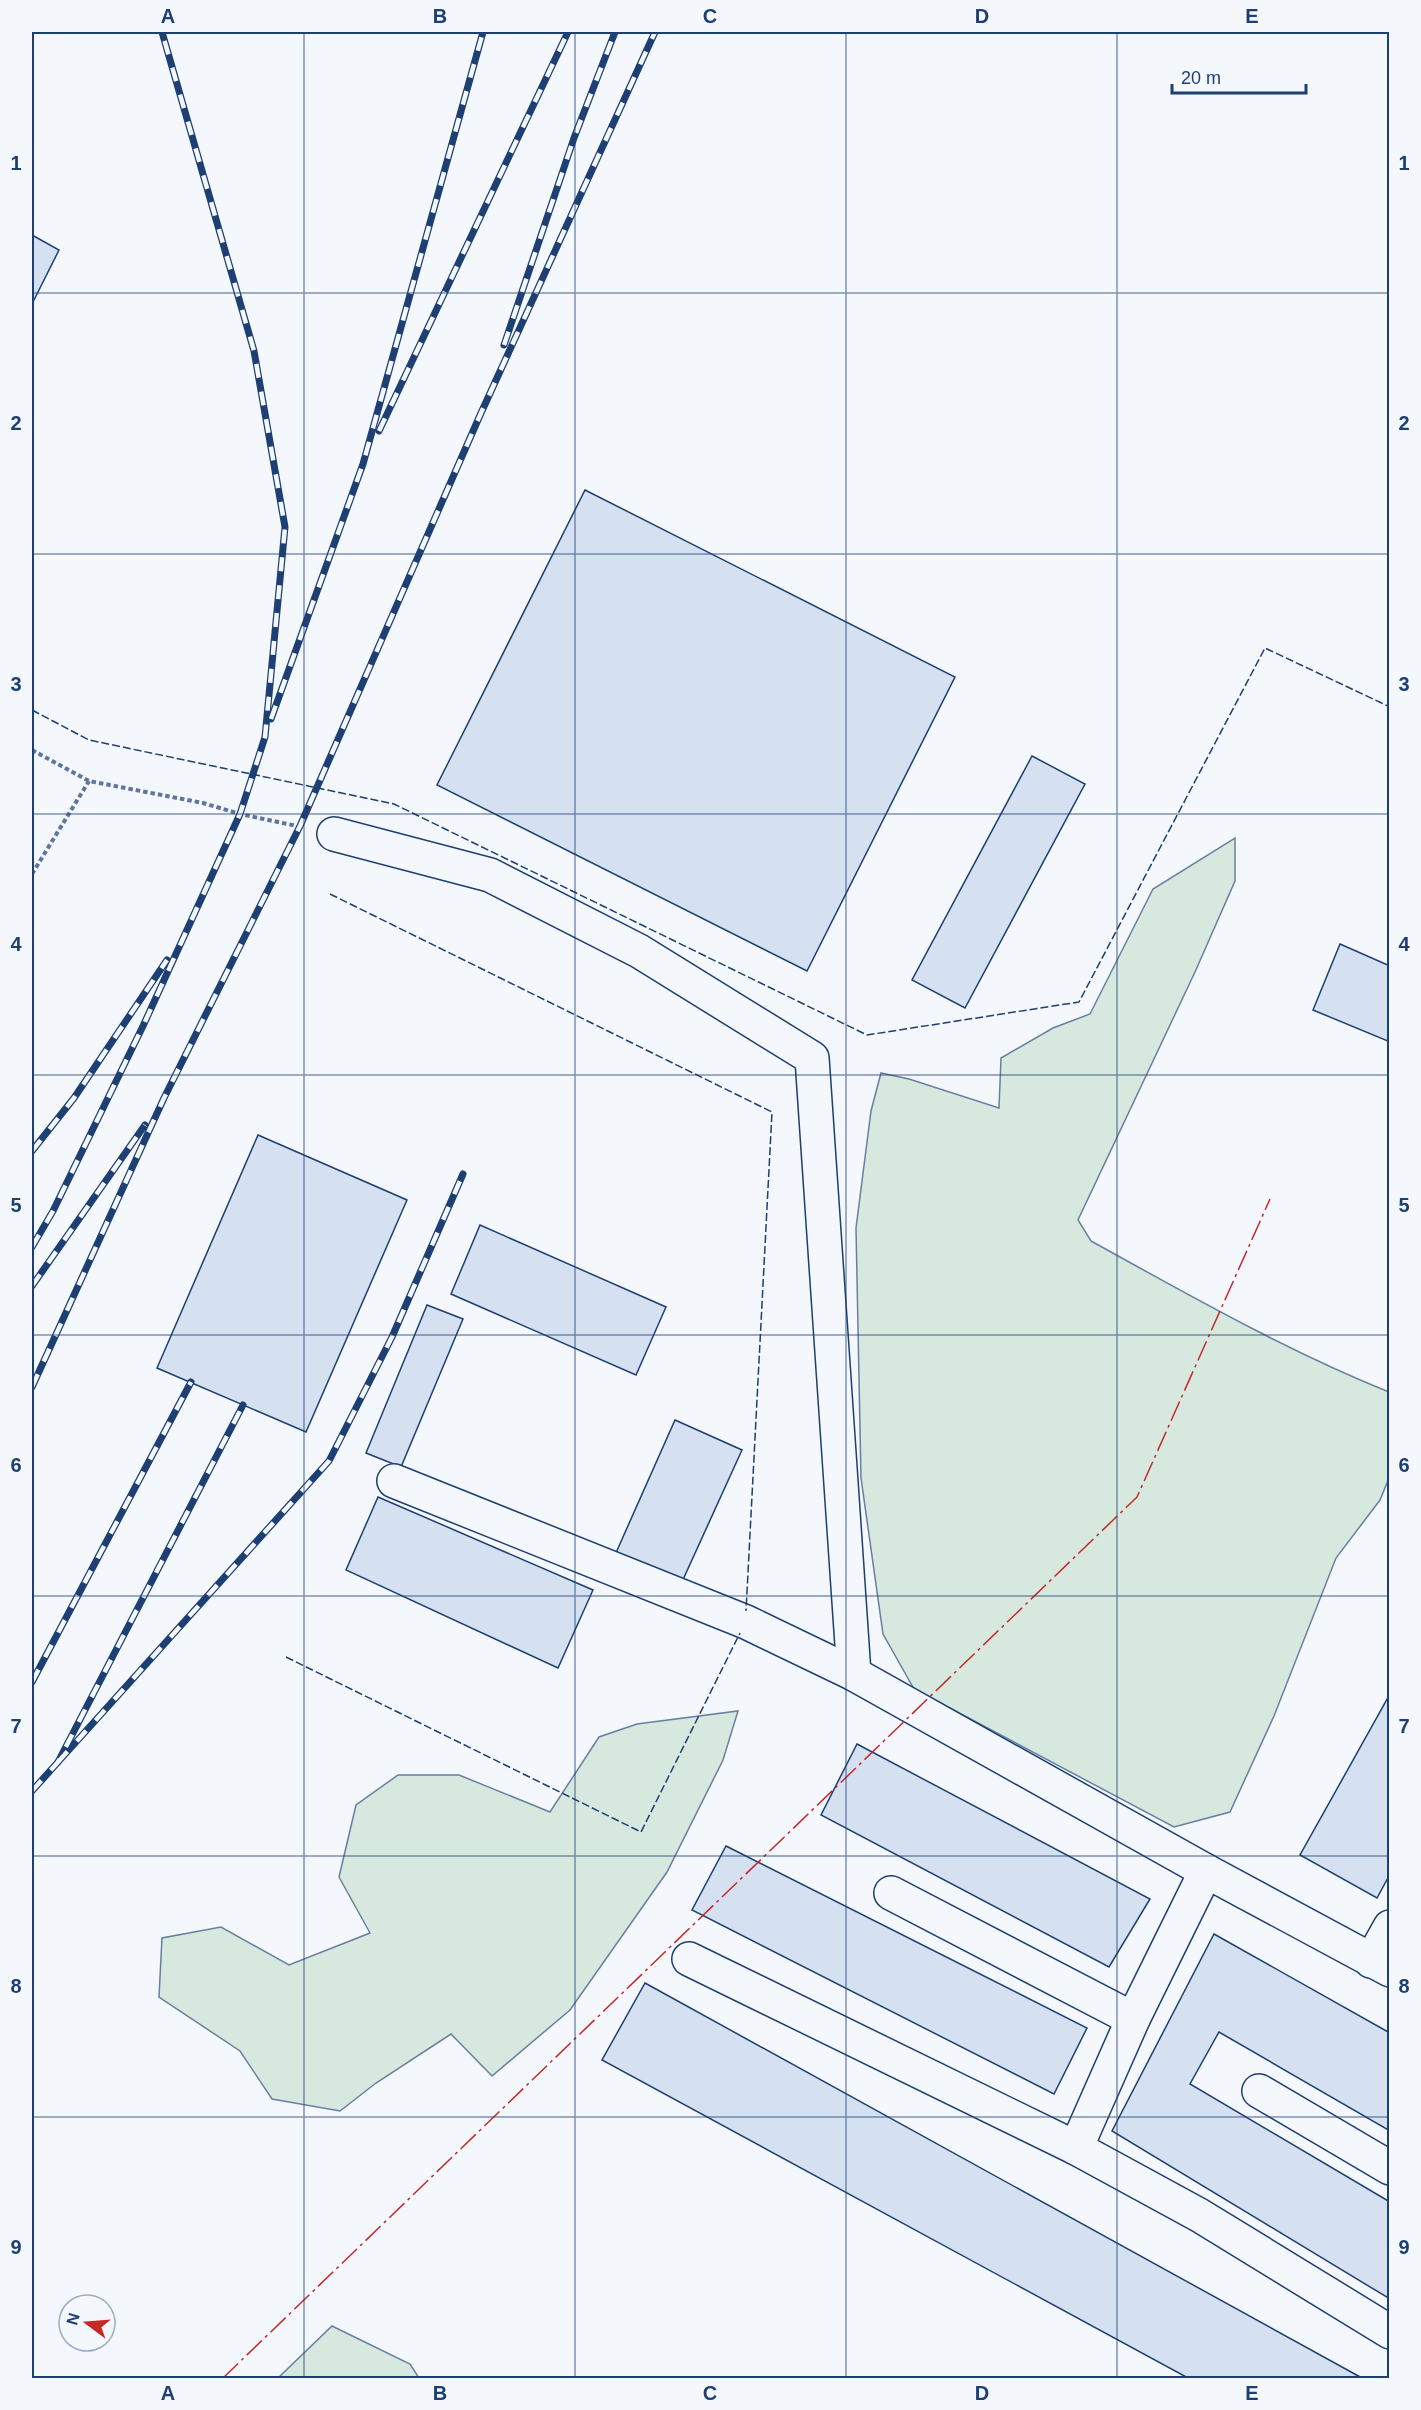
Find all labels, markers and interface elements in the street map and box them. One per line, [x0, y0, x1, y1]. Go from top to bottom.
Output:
text: A [161, 5, 175, 27]
text: B [433, 5, 447, 27]
text: C [703, 5, 717, 27]
text: D [975, 5, 989, 27]
text: E [1245, 5, 1259, 27]
scale bar [1172, 57, 1306, 95]
text: 20 m [1181, 68, 1221, 88]
text: 1 [10, 152, 22, 174]
text: 1 [1398, 152, 1410, 174]
text: 2 [10, 412, 22, 434]
text: 2 [1398, 412, 1410, 434]
text: 3 [10, 673, 22, 695]
text: 3 [1398, 673, 1410, 695]
text: 4 [10, 933, 22, 955]
text: 4 [1398, 933, 1410, 955]
text: 5 [10, 1194, 22, 1216]
text: 5 [1398, 1194, 1410, 1216]
text: 6 [10, 1454, 22, 1476]
text: 6 [1398, 1454, 1410, 1476]
text: 7 [10, 1715, 22, 1737]
text: 7 [1398, 1715, 1410, 1737]
text: 8 [10, 1975, 22, 1997]
text: 8 [1398, 1975, 1410, 1997]
text: 9 [10, 2236, 22, 2258]
text: 9 [1398, 2236, 1410, 2258]
north arrow [57, 2293, 117, 2353]
text: N [63, 2311, 83, 2327]
text: A [161, 2382, 175, 2404]
text: B [433, 2382, 447, 2404]
text: C [703, 2382, 717, 2404]
text: D [975, 2382, 989, 2404]
text: E [1245, 2382, 1259, 2404]

